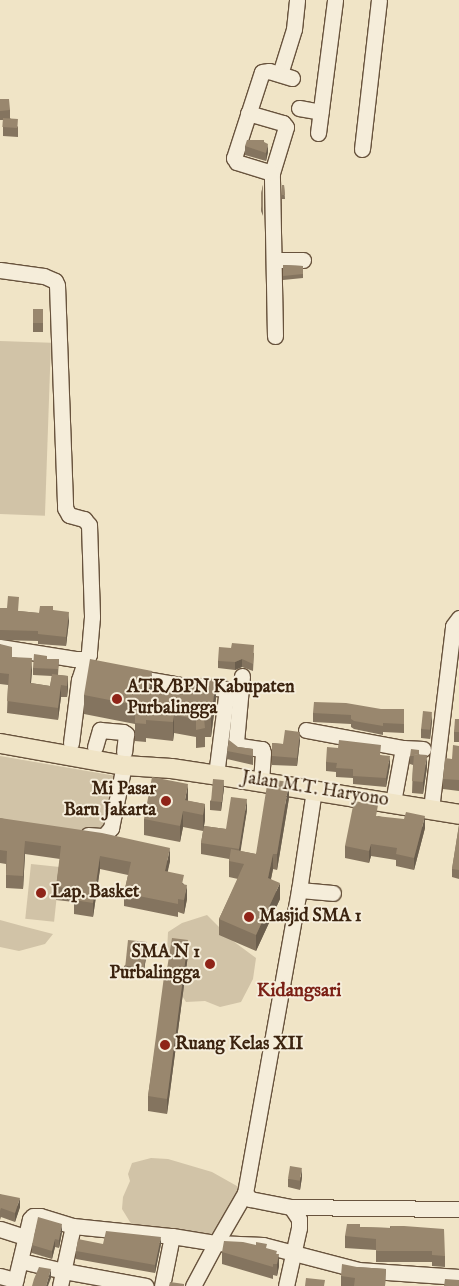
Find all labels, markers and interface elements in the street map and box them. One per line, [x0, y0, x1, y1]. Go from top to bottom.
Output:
place label: ATR/BPN Kabupaten Purbalingga [127, 678, 294, 721]
marker: ATR/BPN Kabupaten Purbalingga [111, 693, 123, 705]
street label: Jalan M.T. Haryono [240, 768, 390, 812]
place label: Mi Pasar Baru Jakarta [64, 780, 156, 822]
marker: Mi Pasar Baru Jakarta [160, 795, 172, 807]
place label: Lap. Basket [51, 882, 139, 904]
marker: Lap. Basket [35, 887, 47, 899]
place label: Masjid SMA 1 [259, 906, 362, 928]
marker: Masjid SMA 1 [243, 911, 255, 923]
place label: SMA N 1 Purbalingga [110, 943, 200, 986]
marker: SMA N 1 Purbalingga [204, 958, 216, 970]
district label: Kidangsari [257, 981, 341, 1003]
place label: Ruang Kelas XII [175, 1034, 303, 1056]
marker: Ruang Kelas XII [159, 1039, 171, 1051]

